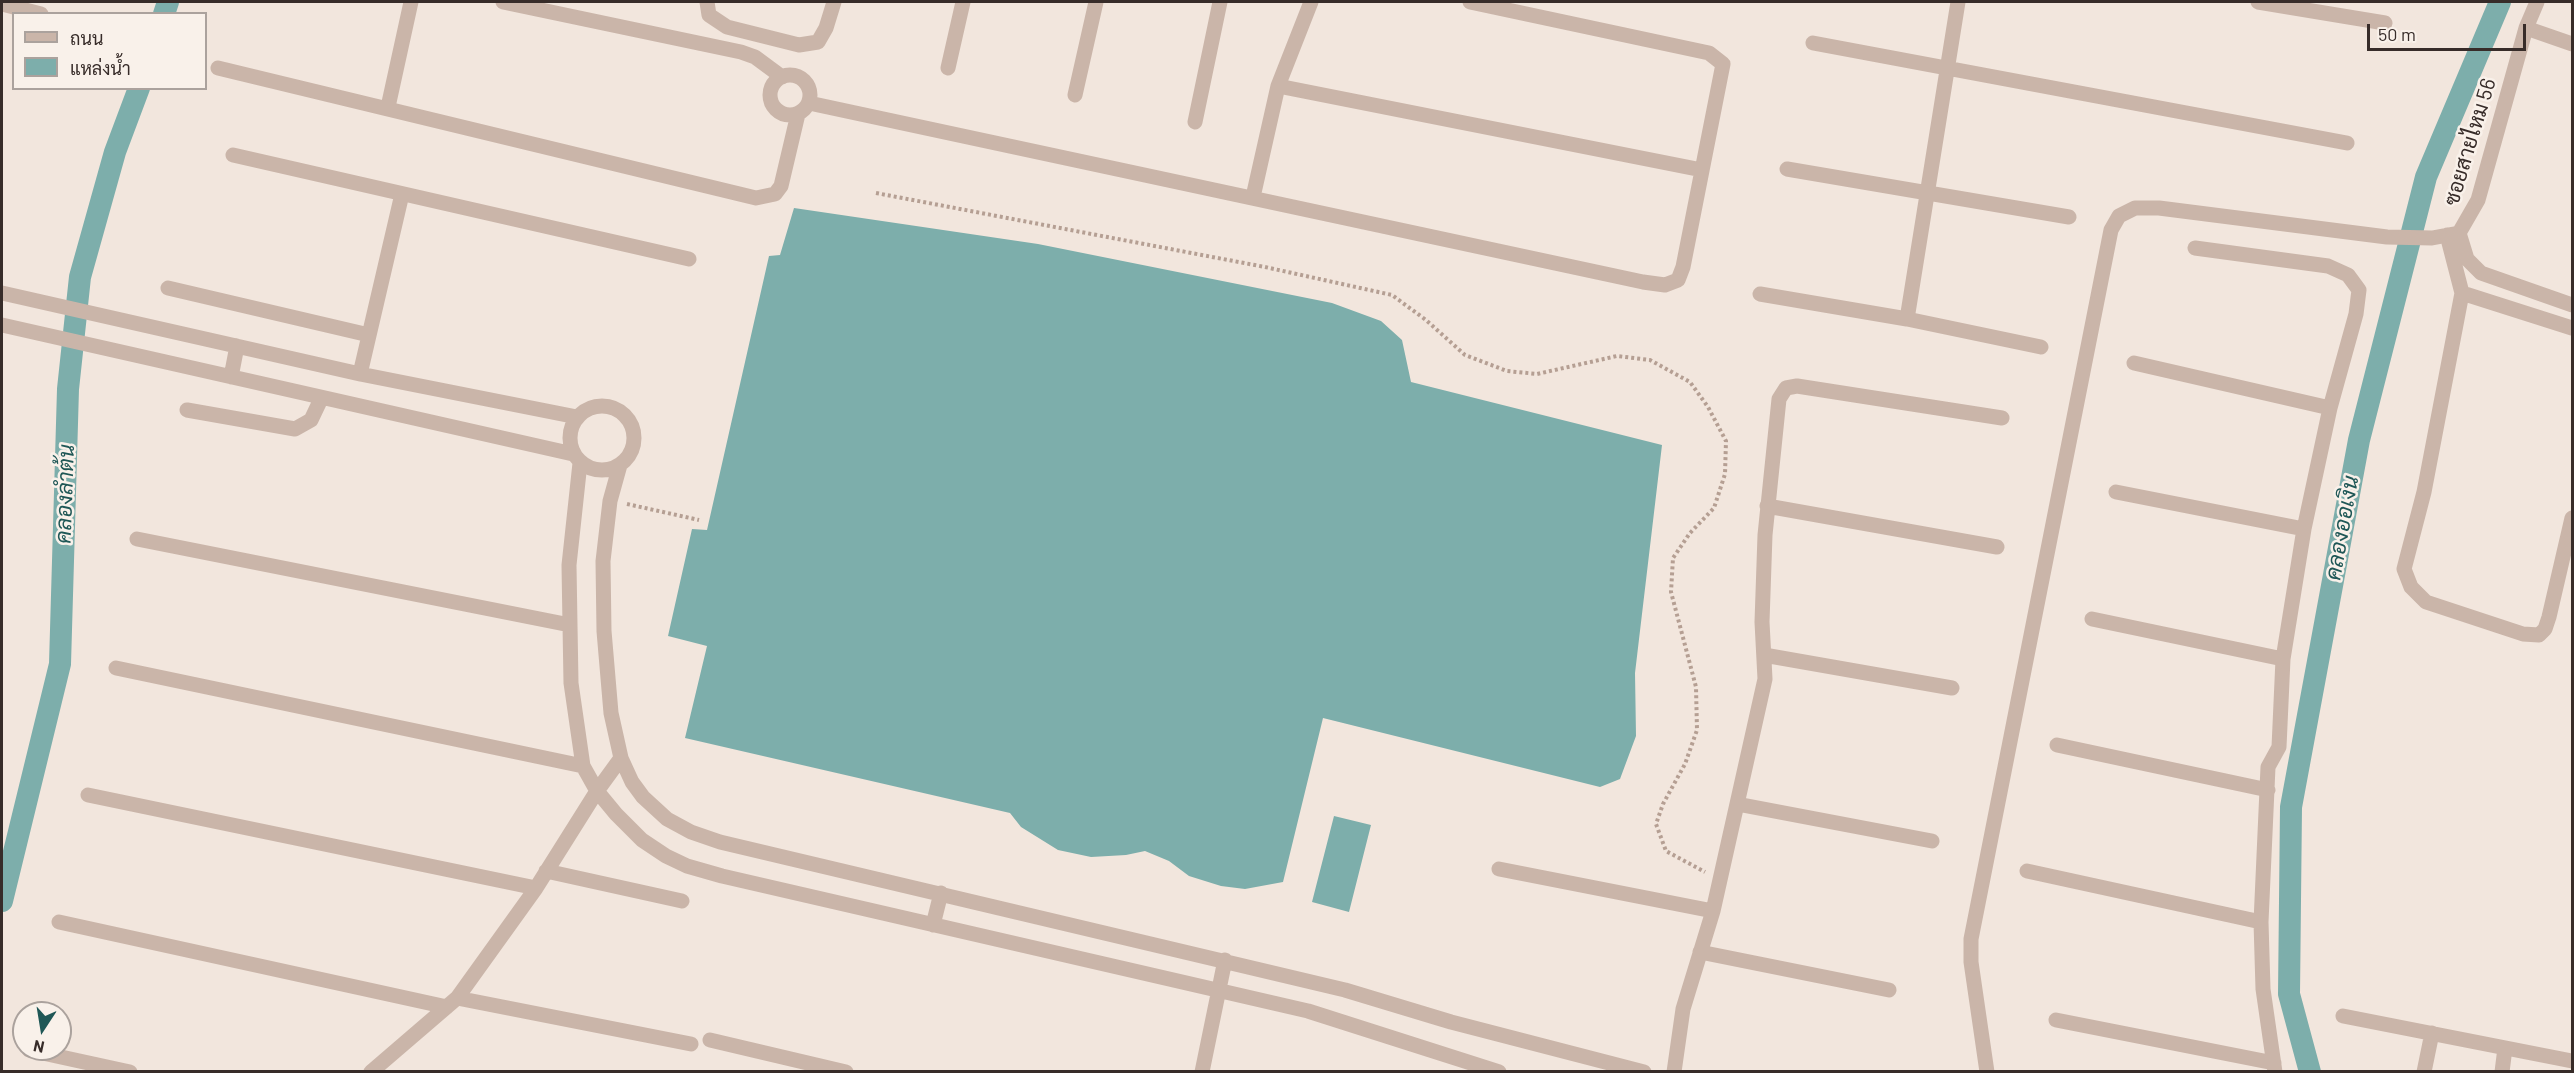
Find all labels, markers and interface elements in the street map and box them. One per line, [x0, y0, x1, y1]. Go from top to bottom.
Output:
legend [12, 12, 207, 90]
scale bar [2370, 12, 2529, 50]
text: 50 m [2378, 23, 2416, 45]
text: ถนน [70, 27, 103, 49]
text: แหล่งน้ำ [70, 57, 131, 79]
street label: ซอยสายไหม 56 [2439, 75, 2501, 209]
water label: คลองลำต้น [50, 444, 80, 544]
water label: คลองออเงิน [2320, 474, 2364, 582]
north arrow [12, 1001, 72, 1061]
text: N [31, 1037, 46, 1058]

